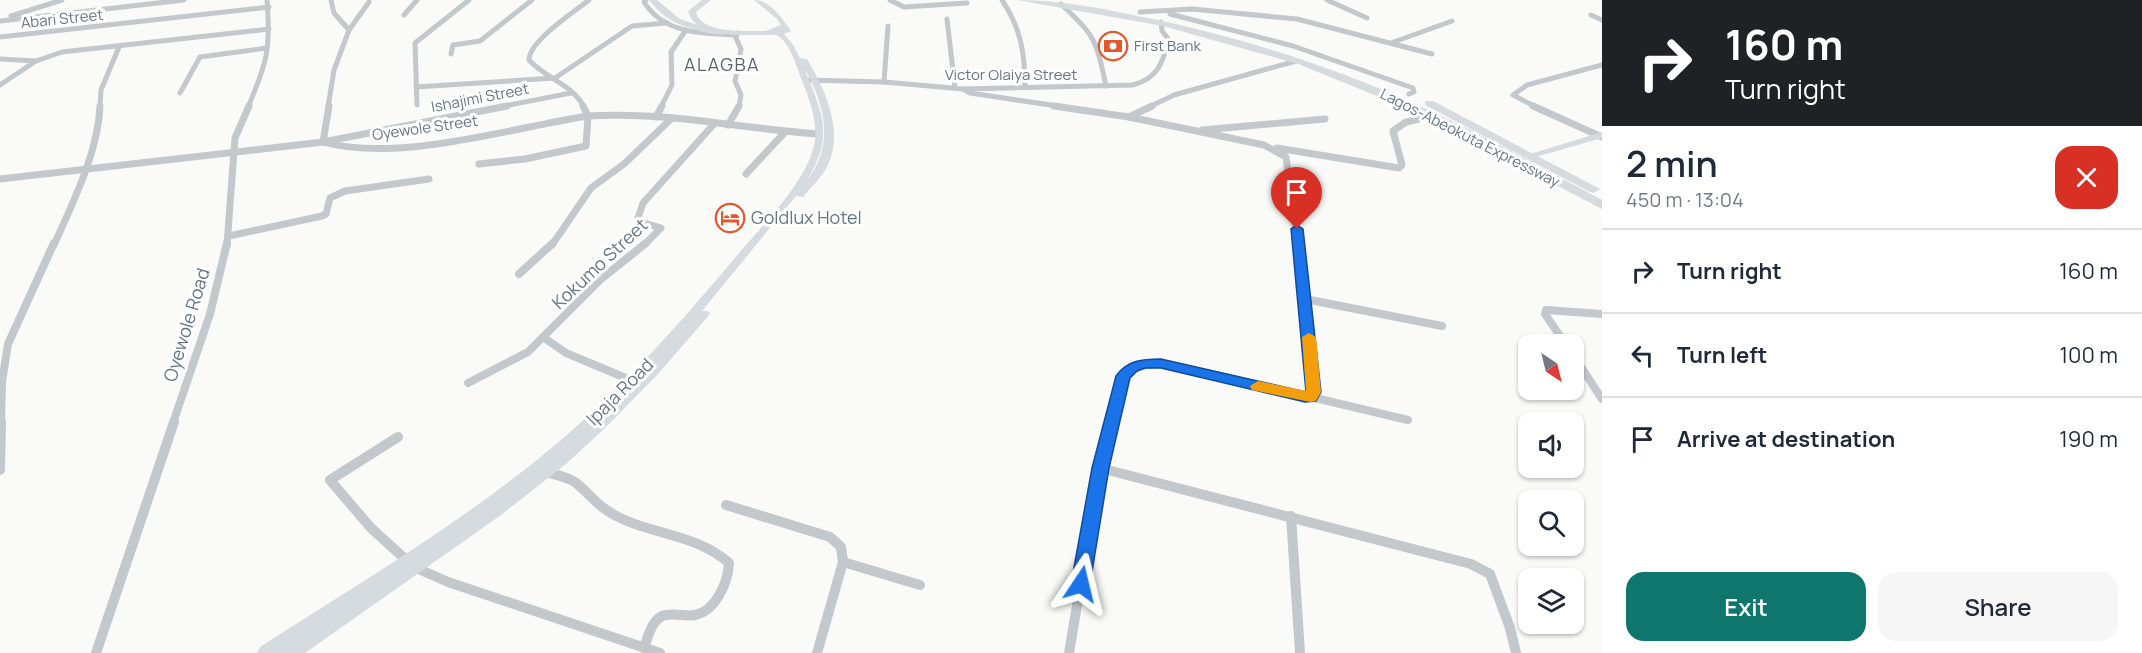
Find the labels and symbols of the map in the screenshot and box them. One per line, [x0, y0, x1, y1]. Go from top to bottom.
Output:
street label: Abari Street [20, 4, 104, 33]
bank icon: First Bank [1097, 30, 1129, 62]
place label: First Bank [1134, 35, 1201, 56]
district label: ALAGBA [684, 52, 760, 76]
street label: Victor Olaiya Street [945, 64, 1077, 85]
street label: Ishajimi Street [429, 78, 531, 117]
street label: Lagos-Abeokuta Expressway [1377, 83, 1564, 192]
street label: Oyewole Street [371, 110, 479, 145]
pin [1271, 167, 1322, 229]
hotel icon: Goldlux Hotel [714, 202, 746, 234]
place label: Goldlux Hotel [751, 205, 862, 229]
street label: Kokumo Street [546, 213, 652, 314]
street label: Oyewole Road [157, 265, 215, 384]
north arrow [1518, 334, 1584, 400]
street label: Ipaja Road [581, 353, 658, 430]
position arrow [1049, 552, 1113, 616]

